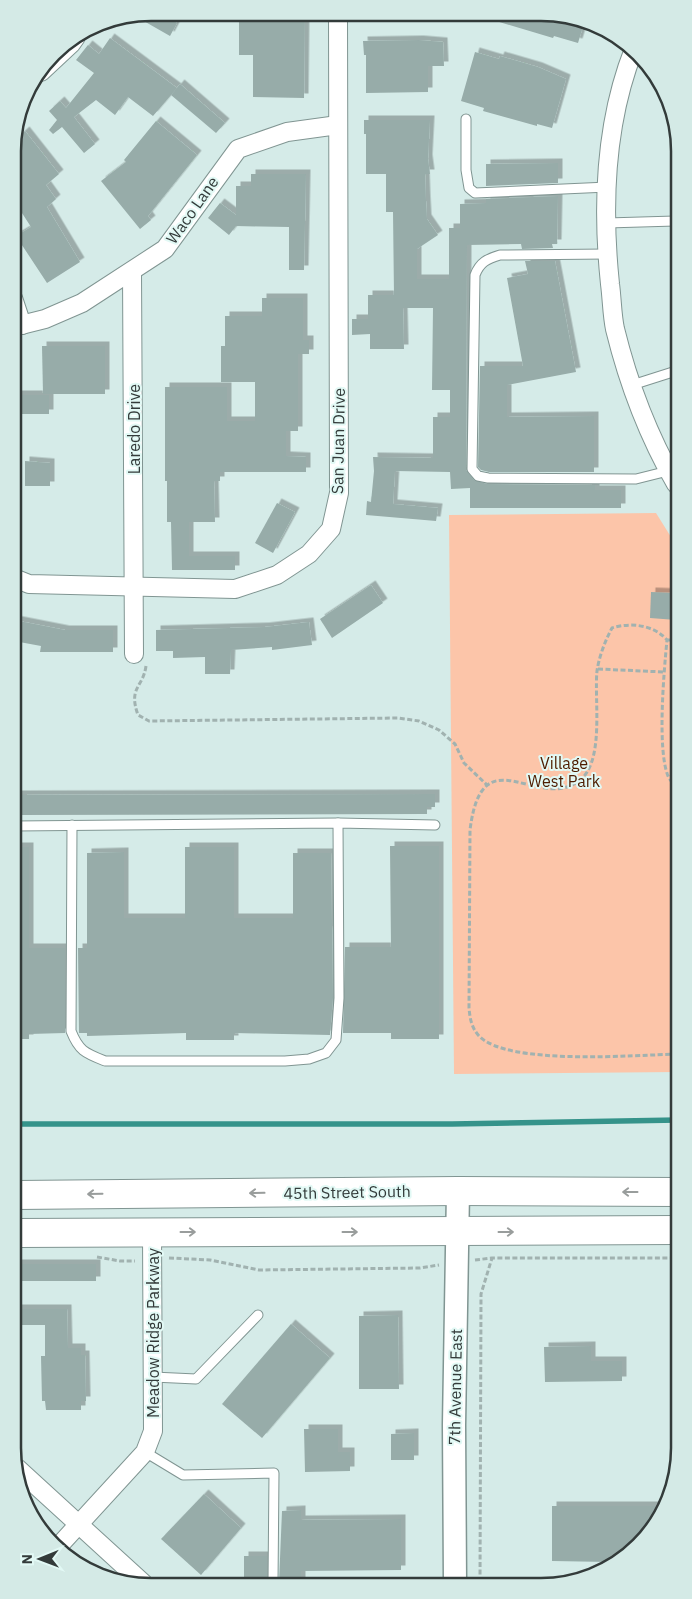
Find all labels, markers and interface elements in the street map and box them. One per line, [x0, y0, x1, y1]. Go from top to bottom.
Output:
street label: Waco Lane [162, 172, 223, 248]
street label: Laredo Drive [124, 384, 144, 474]
street label: San Juan Drive [327, 387, 349, 494]
park label: Village West Park [528, 753, 601, 791]
street label: 45th Street South [283, 1181, 411, 1203]
one-way arrow [622, 1187, 638, 1197]
one-way arrow [249, 1188, 266, 1198]
one-way arrow [87, 1190, 103, 1199]
one-way arrow [179, 1227, 195, 1237]
one-way arrow [342, 1227, 358, 1237]
one-way arrow [497, 1227, 513, 1236]
street label: Meadow Ridge Parkway [143, 1248, 163, 1418]
street label: 7th Avenue East [444, 1329, 466, 1445]
north arrow [15, 1534, 65, 1584]
text: N [18, 1554, 36, 1564]

